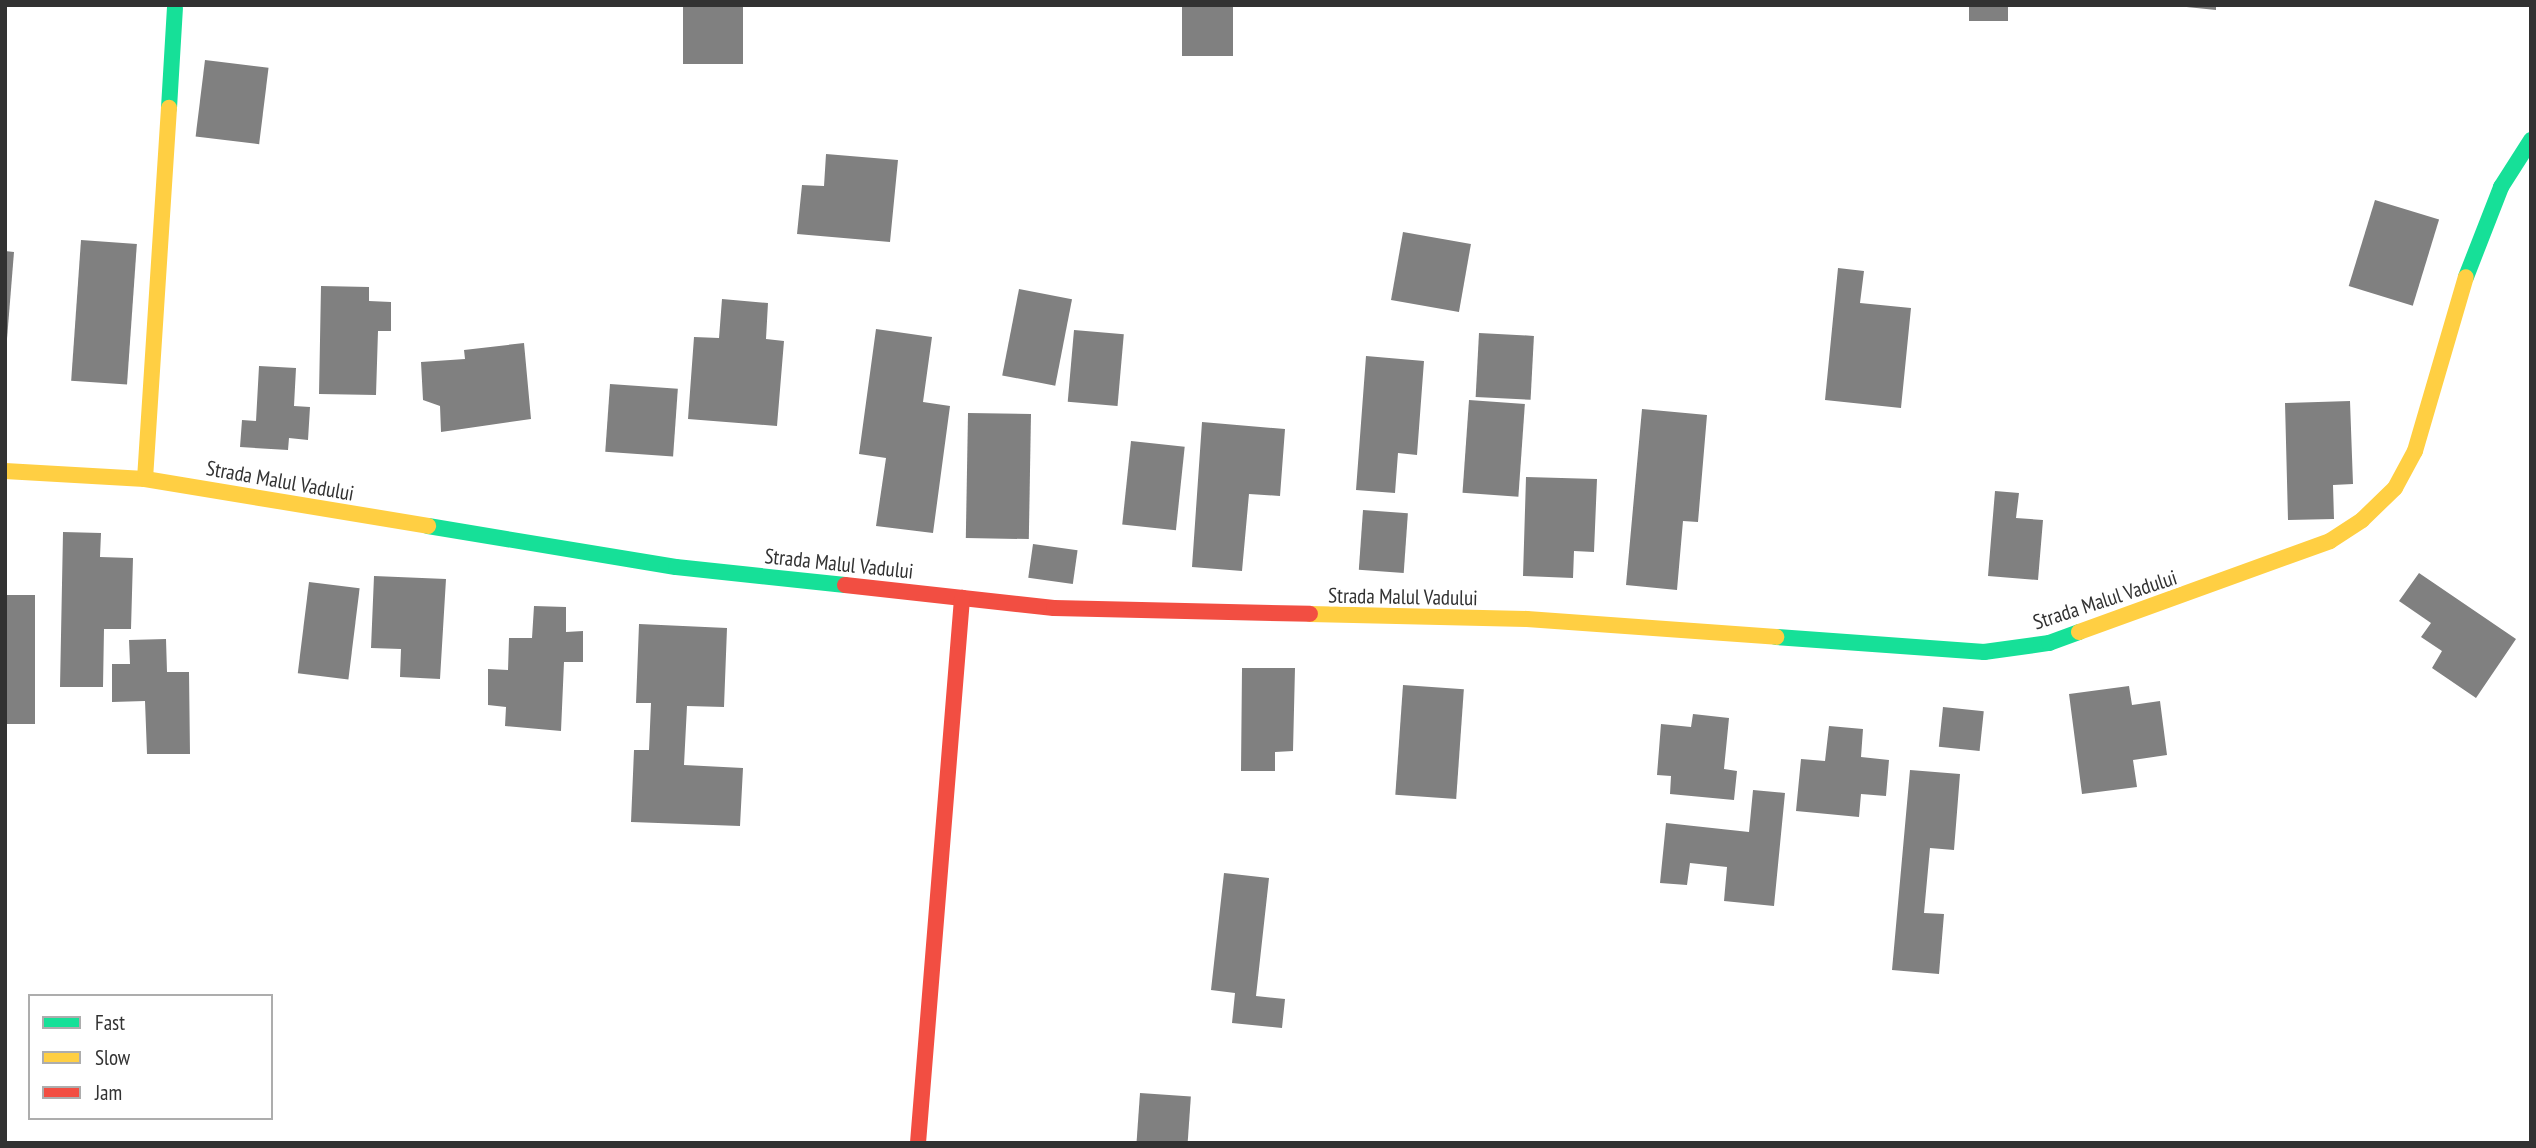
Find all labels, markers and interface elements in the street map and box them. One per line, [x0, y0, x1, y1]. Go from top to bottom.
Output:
street label: Strada Malul Vadului [204, 456, 356, 506]
street label: Strada Malul Vadului [763, 544, 915, 584]
street label: Strada Malul Vadului [2030, 565, 2180, 635]
street label: Strada Malul Vadului [1328, 583, 1478, 611]
legend [28, 994, 273, 1120]
text: Fast [95, 1009, 125, 1036]
text: Slow [95, 1044, 130, 1071]
text: Jam [95, 1079, 122, 1106]

